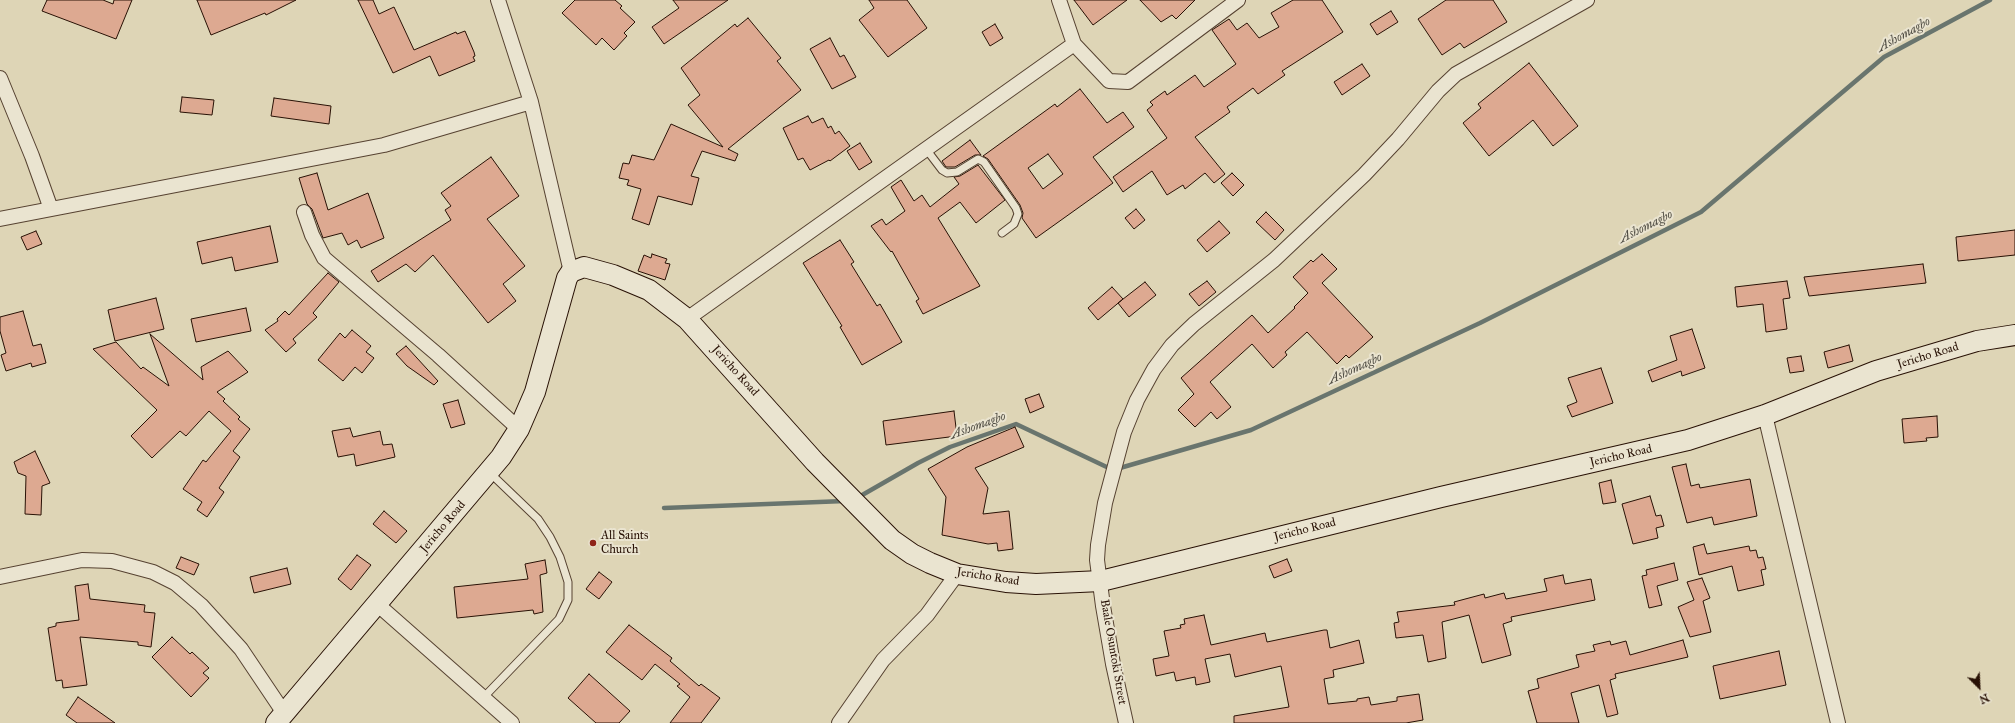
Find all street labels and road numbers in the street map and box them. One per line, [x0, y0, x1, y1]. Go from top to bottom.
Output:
street label: Jericho Road [1896, 340, 1960, 372]
street label: Jericho Road [708, 343, 762, 399]
street label: Jericho Road [1589, 442, 1653, 470]
street label: Jericho Road [417, 498, 469, 556]
street label: Jericho Road [1273, 515, 1337, 545]
street label: Jericho Road [956, 565, 1020, 589]
street label: Baale Osuntoki Street [1097, 598, 1129, 706]

